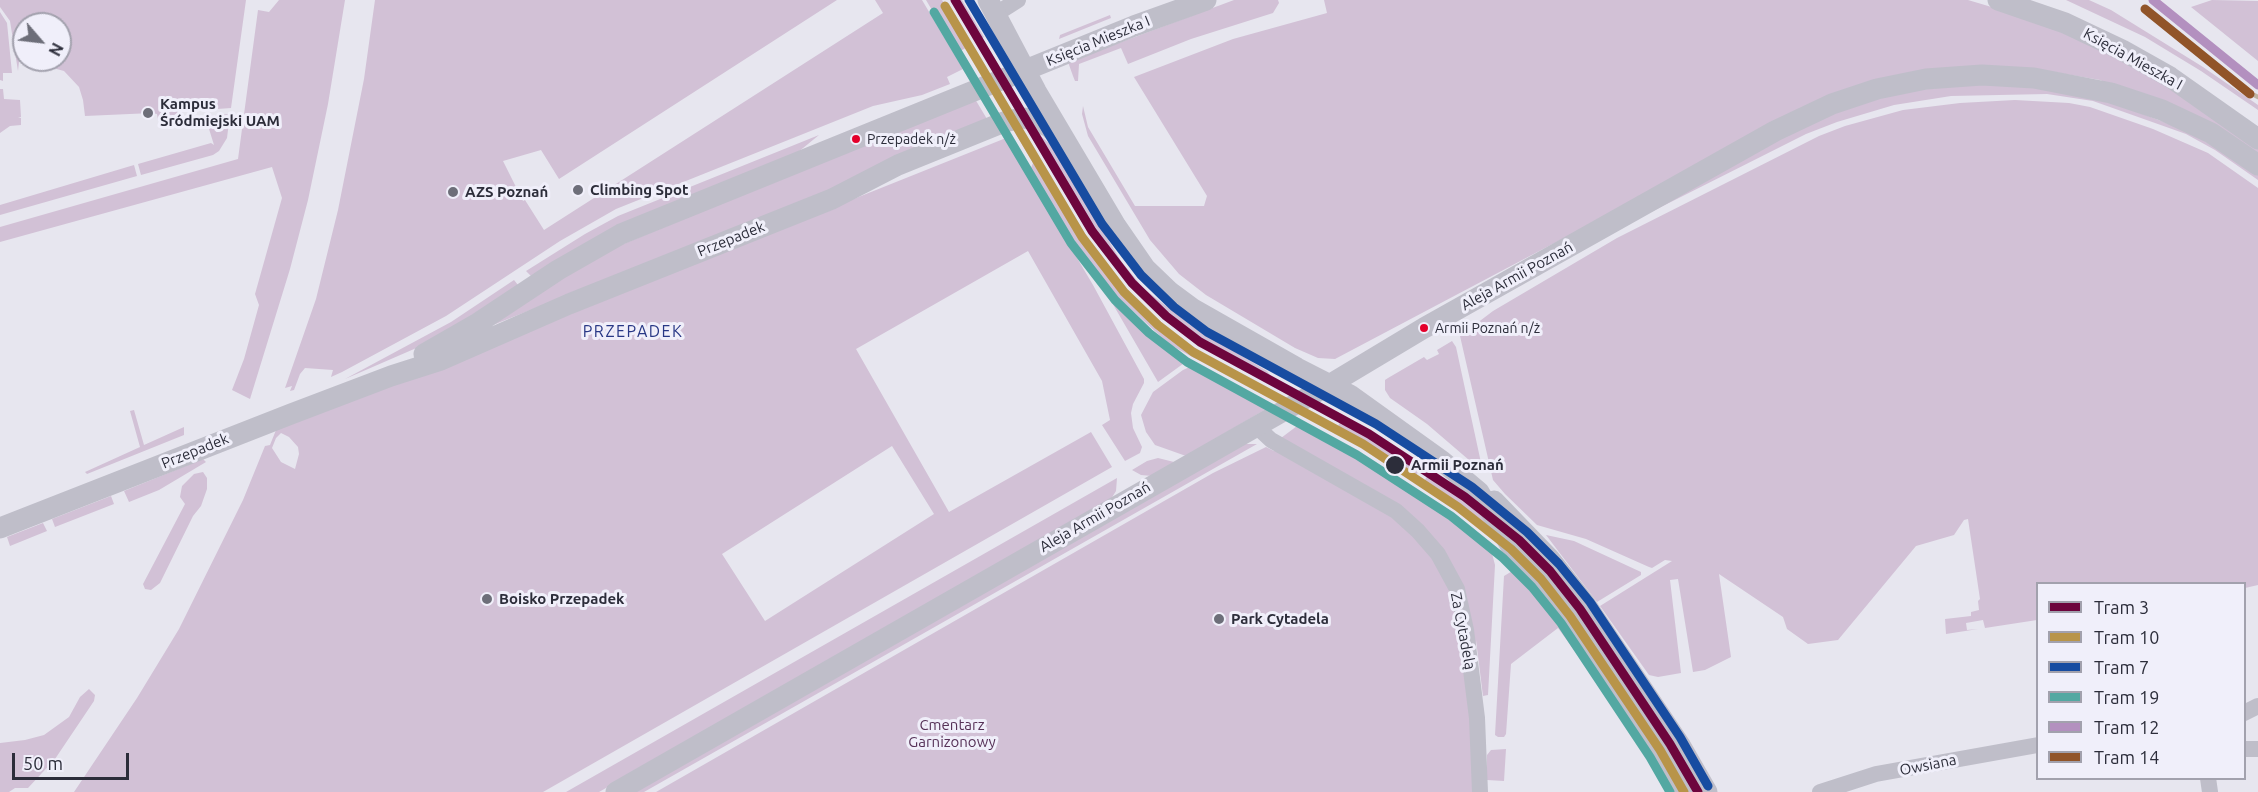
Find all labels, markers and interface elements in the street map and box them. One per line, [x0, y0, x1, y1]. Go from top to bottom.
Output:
north arrow [12, 12, 72, 72]
street label: Księcia Mieszka I [1043, 12, 1153, 70]
street label: Księcia Mieszka I [2080, 24, 2186, 94]
text: N [45, 40, 67, 59]
place label: Kampus Śródmiejski UAM [160, 95, 280, 130]
marker: Kampus Śródmiejski UAM [141, 106, 155, 120]
place label: Przepadek n/ż [867, 131, 956, 147]
marker: Przepadek n/ż [850, 133, 862, 145]
place label: Climbing Spot [590, 181, 689, 199]
place label: AZS Poznań [465, 183, 548, 201]
marker: Climbing Spot [571, 183, 585, 197]
marker: AZS Poznań [446, 185, 460, 199]
street label: Przepadek [695, 217, 767, 261]
street label: Aleja Armii Poznań [1458, 238, 1576, 314]
place label: Armii Poznań n/ż [1435, 320, 1540, 336]
district label: PRZEPADEK [583, 322, 683, 342]
marker: Armii Poznań n/ż [1418, 322, 1430, 334]
street label: Przepadek [159, 429, 231, 473]
marker: Armii Poznań [1384, 454, 1406, 476]
place label: Armii Poznań [1411, 456, 1504, 474]
street label: Aleja Armii Poznań [1036, 478, 1154, 556]
legend [2036, 582, 2246, 780]
place label: Boisko Przepadek [499, 590, 624, 608]
street label: Za Cytadelą [1447, 591, 1479, 671]
marker: Boisko Przepadek [480, 592, 494, 606]
text: Tram 3 [2094, 597, 2149, 617]
place label: Park Cytadela [1231, 610, 1329, 628]
marker: Park Cytadela [1212, 612, 1226, 626]
text: Tram 10 [2094, 627, 2159, 647]
text: Tram 7 [2094, 657, 2149, 677]
text: Tram 19 [2094, 687, 2159, 707]
park label: Cmentarz Garnizonowy [908, 716, 996, 751]
text: Tram 12 [2094, 717, 2159, 737]
scale bar [15, 741, 132, 779]
text: Tram 14 [2094, 747, 2159, 767]
street label: Owsiana [1898, 751, 1958, 779]
text: 50 m [23, 753, 63, 773]

